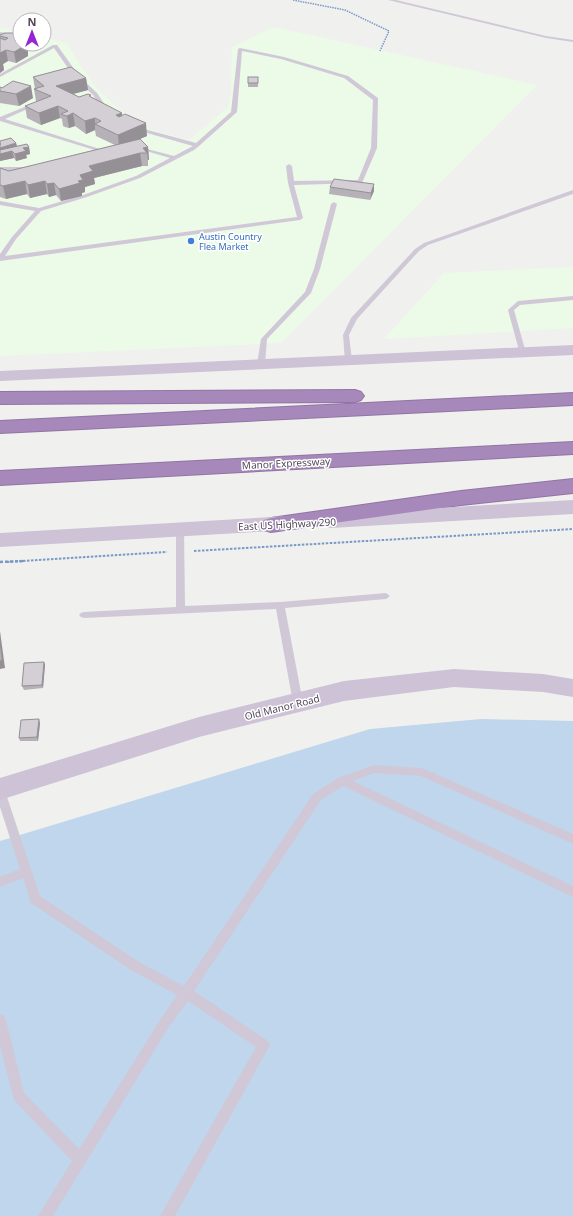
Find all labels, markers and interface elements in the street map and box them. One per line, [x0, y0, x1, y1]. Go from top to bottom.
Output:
north arrow [12, 12, 52, 52]
text: N [28, 14, 36, 29]
place label: Austin Country Flea Market [199, 230, 262, 253]
marker: Austin Country Flea Market [186, 236, 196, 246]
street label: Manor Expressway [242, 454, 331, 472]
street label: East US Highway 290 [238, 514, 337, 534]
street label: Old Manor Road [243, 691, 321, 723]

